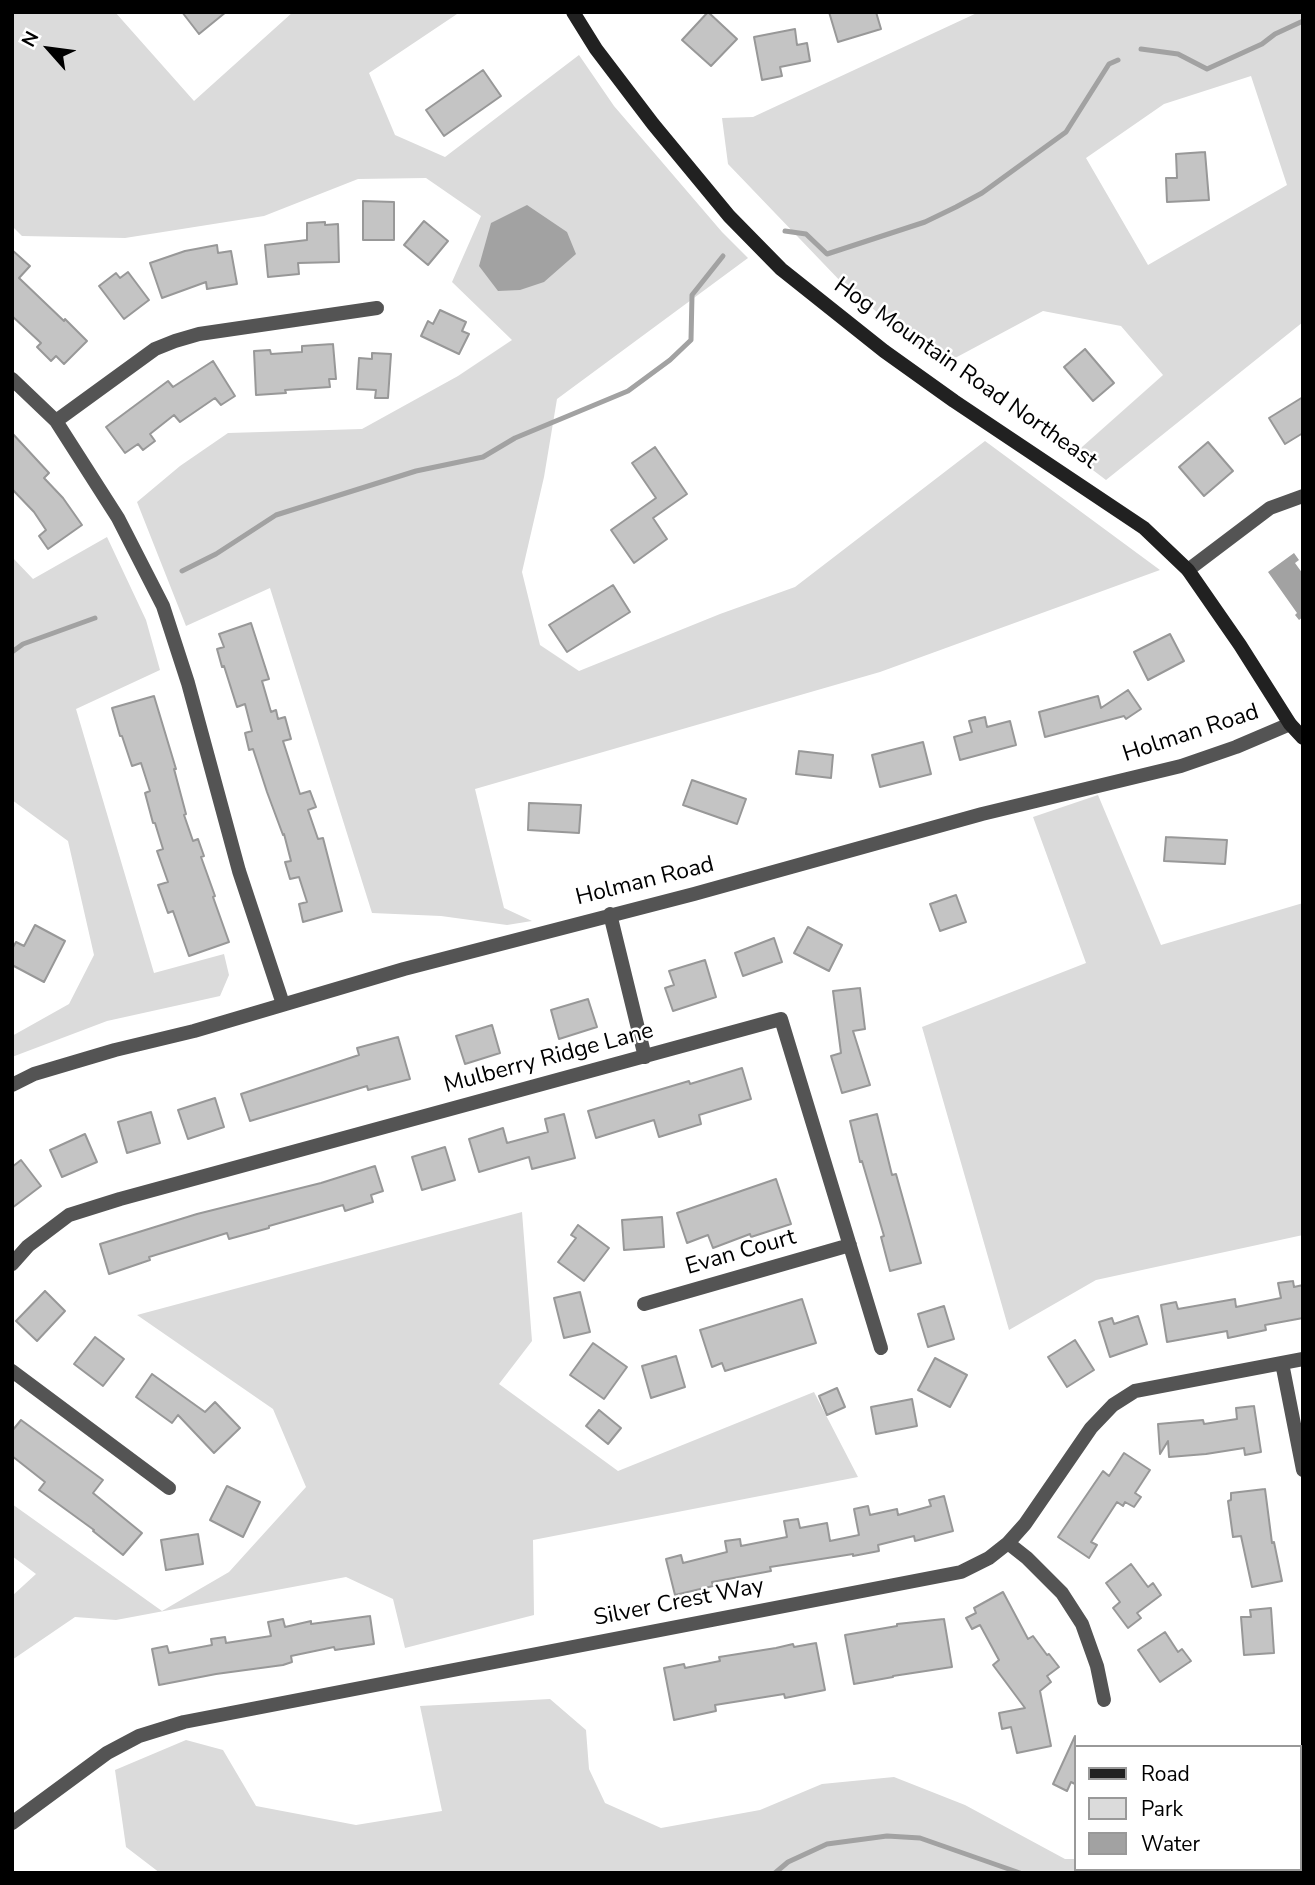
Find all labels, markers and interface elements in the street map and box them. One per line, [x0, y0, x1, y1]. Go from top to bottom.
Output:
north arrow [14, 14, 84, 84]
text: N [16, 27, 45, 52]
street label: Hog Mountain Road Northeast [828, 272, 1102, 476]
street label: Holman Road [1119, 699, 1263, 769]
street label: Holman Road [573, 851, 717, 913]
street label: Mulberry Ridge Lane [441, 1018, 657, 1100]
street label: Evan Court [683, 1224, 799, 1282]
street label: Silver Crest Way [592, 1573, 766, 1633]
legend [1074, 1745, 1301, 1871]
text: Road [1141, 1760, 1190, 1788]
text: Park [1141, 1795, 1183, 1823]
text: Water [1141, 1830, 1200, 1858]

